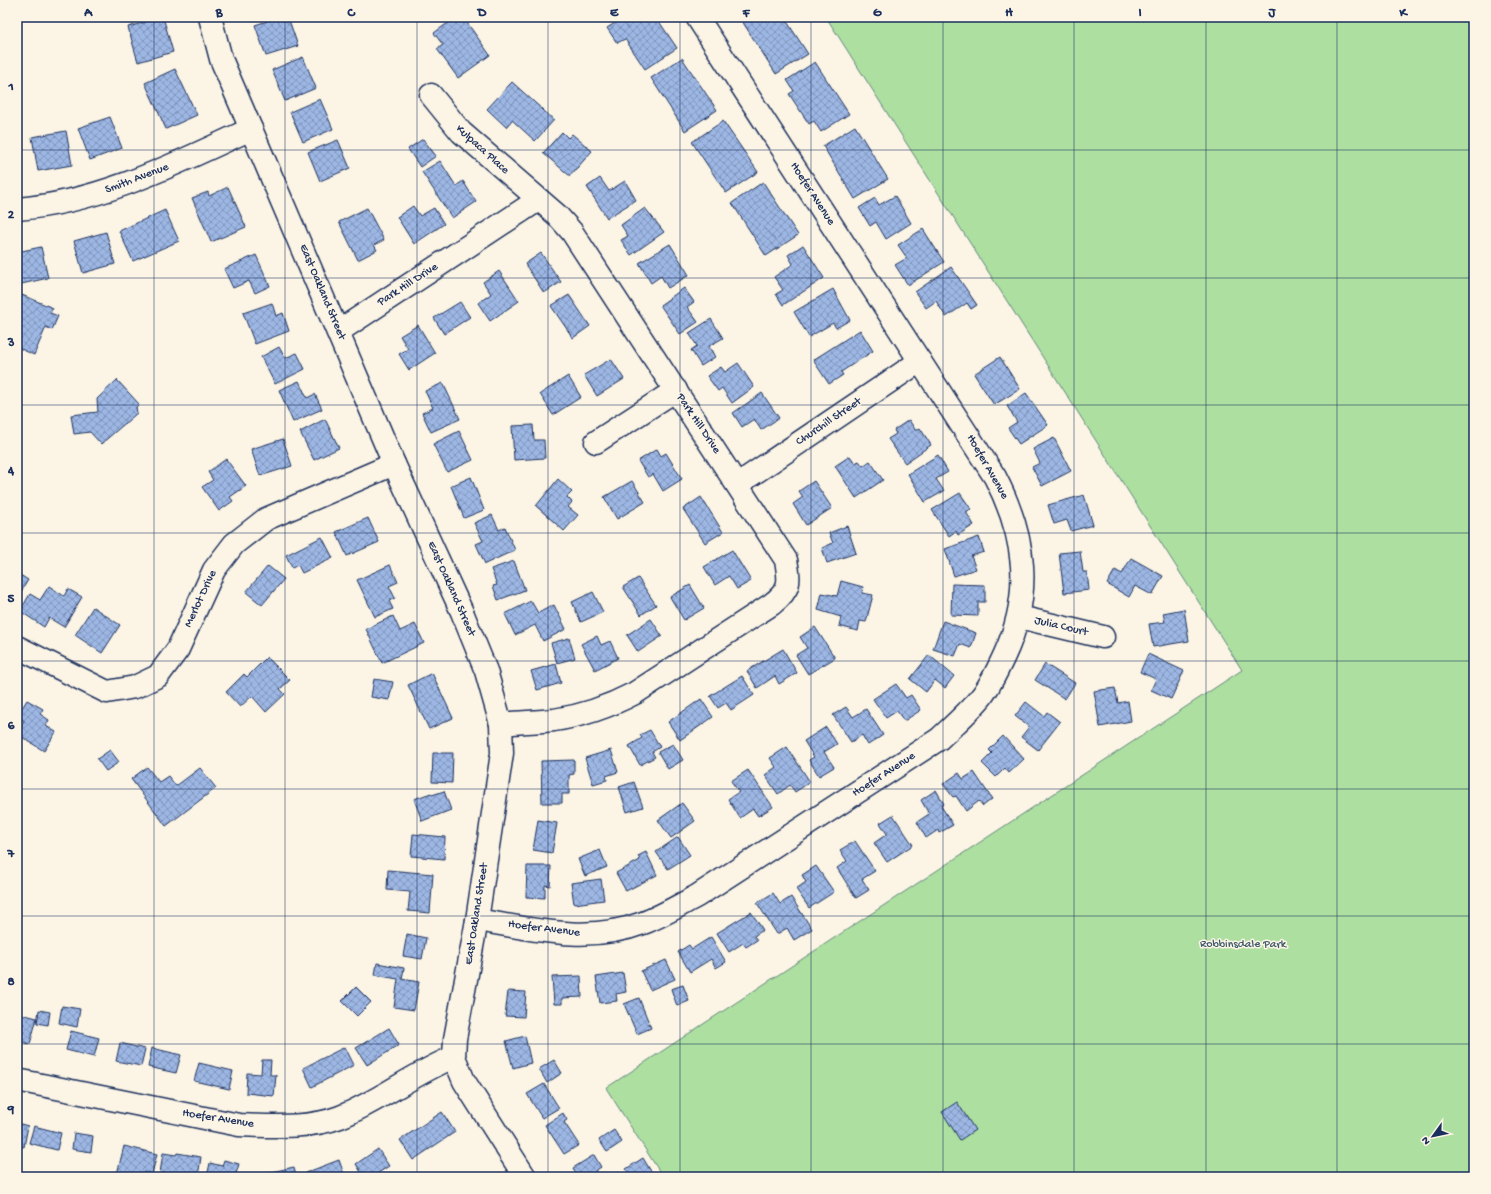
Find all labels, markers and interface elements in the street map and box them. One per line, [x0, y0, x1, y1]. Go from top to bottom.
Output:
text: A [83, 6, 93, 21]
text: B [215, 6, 224, 21]
text: C [346, 6, 356, 21]
text: D [477, 6, 487, 21]
text: E [610, 6, 619, 21]
text: F [742, 6, 751, 21]
text: G [873, 6, 882, 21]
text: H [1005, 6, 1013, 21]
text: I [1138, 6, 1142, 21]
text: J [1268, 6, 1277, 21]
text: K [1398, 6, 1408, 21]
text: 1 [7, 80, 14, 95]
street label: Kulpaca Place [452, 122, 512, 178]
street label: Smith Avenue [103, 160, 172, 198]
street label: Hoefer Avenue [786, 160, 838, 229]
text: 2 [8, 208, 15, 223]
street label: East Oakland Street [296, 242, 349, 343]
street label: Park Hill Drive [374, 260, 442, 310]
text: 3 [7, 336, 15, 351]
street label: Park Hill Drive [672, 390, 724, 457]
street label: Churchill Street [794, 394, 865, 449]
street label: Hoefer Avenue [963, 432, 1012, 503]
text: 4 [7, 464, 15, 479]
street label: East Oakland Street [424, 539, 479, 640]
street label: Merlot Drive [182, 567, 221, 630]
text: 5 [8, 592, 15, 607]
street label: Julia Court [1033, 614, 1090, 640]
text: 6 [8, 719, 15, 734]
street label: Hoefer Avenue [850, 749, 919, 801]
text: 7 [7, 847, 16, 862]
street label: East Oakland Street [462, 861, 492, 966]
street label: Hoefer Avenue [507, 918, 582, 940]
park label: Robbinsdale Park [1200, 938, 1288, 952]
text: 8 [7, 975, 15, 990]
text: 9 [7, 1103, 15, 1118]
street label: Hoefer Avenue [181, 1106, 256, 1132]
north arrow [1413, 1116, 1453, 1156]
text: N [1419, 1134, 1433, 1147]

